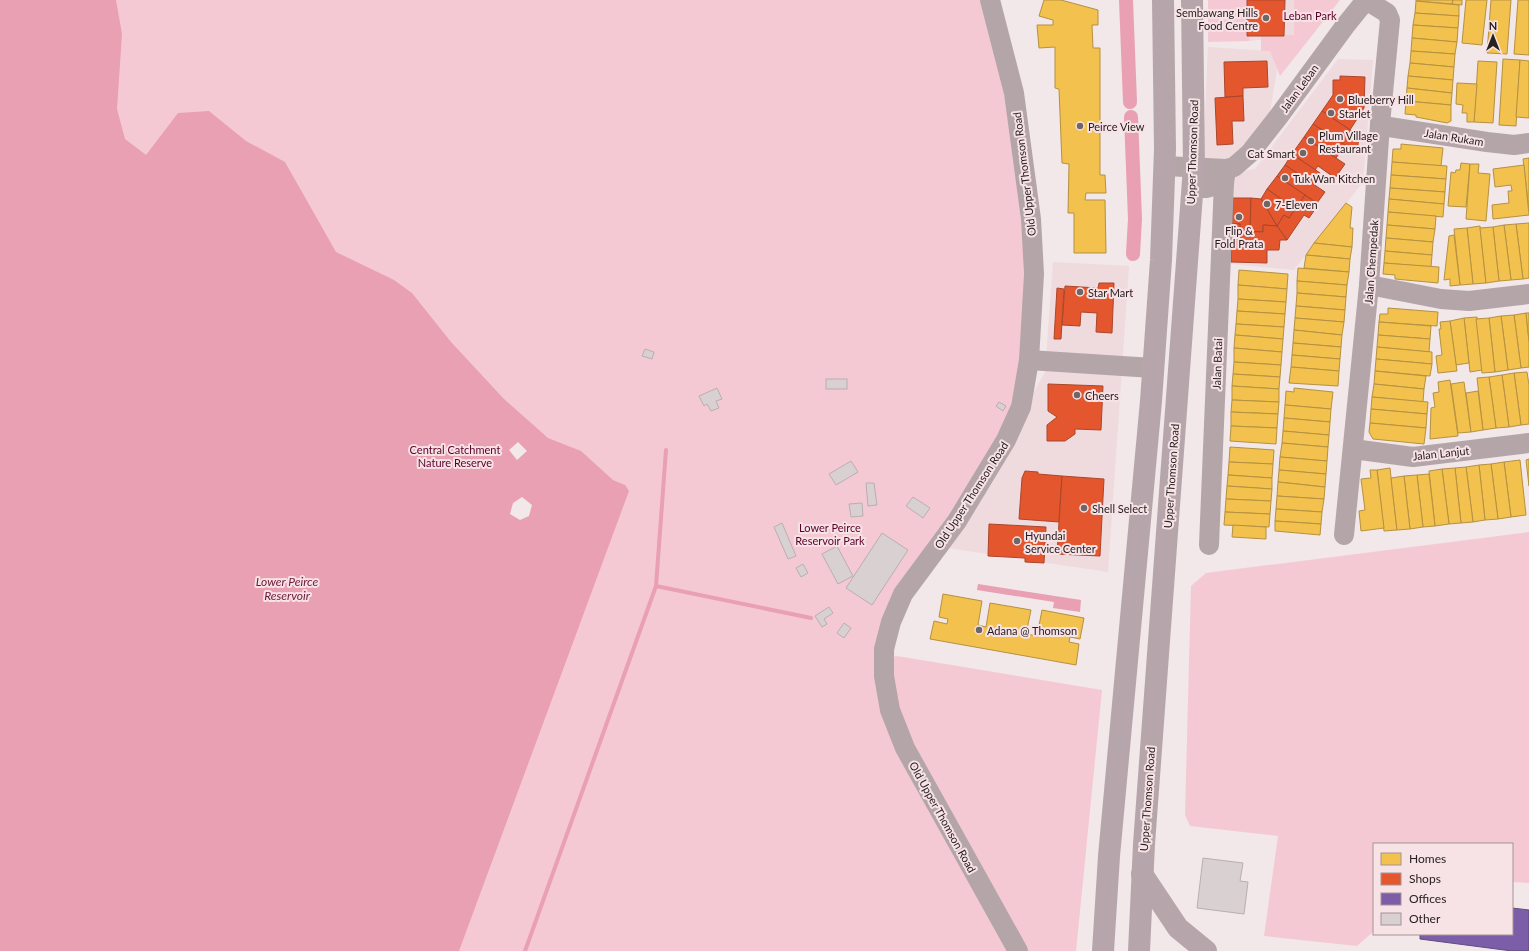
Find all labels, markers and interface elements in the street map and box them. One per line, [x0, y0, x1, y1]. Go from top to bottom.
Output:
place label: Sembawang Hills Food Centre [1176, 6, 1258, 32]
park label: Leban Park [1283, 9, 1337, 22]
marker: Sembawang Hills Food Centre [1261, 13, 1271, 23]
north arrow [1473, 16, 1513, 56]
text: N [1489, 19, 1497, 32]
street label: Jalan Leban [1277, 62, 1321, 114]
place label: Blueberry Hill [1348, 93, 1414, 106]
marker: Blueberry Hill [1335, 94, 1345, 104]
street label: Upper Thomson Road [1184, 100, 1200, 204]
place label: Starlet [1339, 107, 1371, 120]
marker: Starlet [1326, 108, 1336, 118]
street label: Old Upper Thomson Road [1010, 111, 1038, 237]
place label: Peirce View [1088, 120, 1145, 133]
marker: Peirce View [1075, 121, 1085, 131]
street label: Jalan Rukam [1423, 126, 1485, 148]
place label: Plum Village Restaurant [1319, 129, 1378, 155]
marker: Plum Village Restaurant [1306, 136, 1316, 146]
place label: Cat Smart [1247, 147, 1295, 160]
marker: Cat Smart [1298, 148, 1308, 158]
place label: Tuk Wan Kitchen [1293, 172, 1375, 185]
marker: Tuk Wan Kitchen [1280, 173, 1290, 183]
place label: 7-Eleven [1275, 198, 1318, 211]
marker: 7-Eleven [1262, 199, 1272, 209]
marker: Flip & Fold Prata [1234, 212, 1244, 222]
street label: Jalan Chempedak [1362, 219, 1380, 305]
place label: Flip & Fold Prata [1215, 224, 1263, 250]
place label: Star Mart [1088, 286, 1133, 299]
marker: Star Mart [1075, 287, 1085, 297]
street label: Jalan Batai [1210, 338, 1224, 390]
place label: Cheers [1085, 389, 1119, 402]
marker: Cheers [1072, 390, 1082, 400]
street label: Upper Thomson Road [1161, 423, 1181, 529]
street label: Old Upper Thomson Road [932, 439, 1010, 551]
park label: Central Catchment Nature Reserve [410, 443, 500, 469]
street label: Jalan Lanjut [1412, 444, 1470, 462]
place label: Shell Select [1092, 502, 1147, 515]
marker: Shell Select [1079, 503, 1089, 513]
park label: Lower Peirce Reservoir Park [795, 521, 865, 547]
place label: Hyundai Service Center [1025, 529, 1096, 555]
marker: Hyundai Service Center [1012, 536, 1022, 546]
water label: Lower Peirce Reservoir [256, 574, 318, 603]
place label: Adana @ Thomson [987, 624, 1077, 637]
marker: Adana @ Thomson [974, 625, 984, 635]
street label: Upper Thomson Road [1137, 746, 1157, 852]
street label: Old Upper Thomson Road [907, 759, 979, 875]
legend [1373, 843, 1513, 935]
text: Homes [1409, 851, 1446, 866]
text: Shops [1409, 871, 1441, 886]
text: Offices [1409, 891, 1446, 906]
text: Other [1409, 911, 1441, 926]

